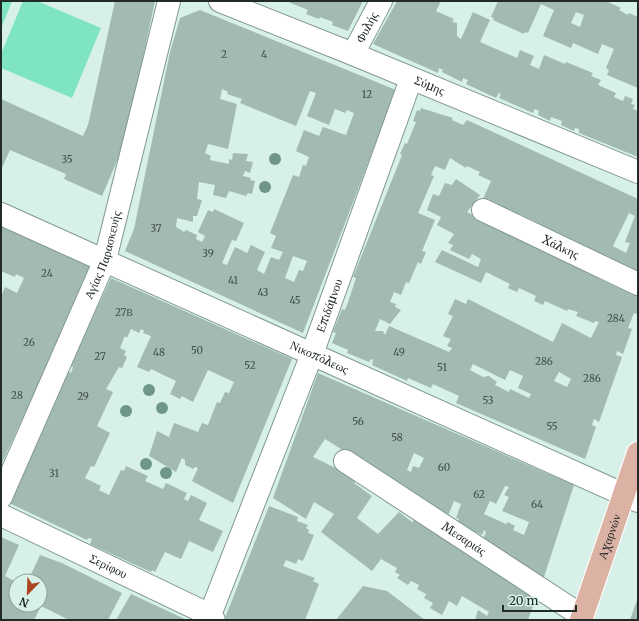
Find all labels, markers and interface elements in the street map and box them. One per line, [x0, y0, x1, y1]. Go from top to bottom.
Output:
street label: Φυλής [352, 9, 381, 45]
house number: 2 [221, 48, 227, 61]
house number: 4 [261, 48, 267, 61]
street label: Σύμης [412, 72, 447, 98]
house number: 12 [362, 88, 372, 101]
house number: 35 [61, 153, 73, 166]
street label: Αγίας Παρασκευής [81, 209, 124, 301]
house number: 37 [150, 222, 162, 235]
street label: Χάλκης [540, 231, 582, 262]
house number: 39 [202, 247, 214, 260]
house number: 24 [41, 267, 53, 280]
house number: 41 [228, 274, 238, 287]
street label: Επιδάμνου [312, 277, 345, 334]
house number: 43 [257, 286, 269, 299]
house number: 45 [289, 294, 301, 307]
house number: 27Β [115, 306, 133, 319]
house number: 284 [607, 312, 625, 325]
house number: 26 [23, 336, 35, 349]
street label: Νικοπόλεως [288, 337, 351, 377]
house number: 50 [191, 344, 203, 357]
house number: 48 [153, 346, 165, 359]
house number: 49 [393, 346, 405, 359]
house number: 27 [94, 350, 106, 363]
house number: 286 [535, 355, 553, 368]
house number: 52 [244, 359, 256, 372]
house number: 51 [437, 361, 447, 374]
house number: 286 [583, 372, 601, 385]
house number: 28 [11, 389, 23, 402]
house number: 29 [77, 390, 89, 403]
house number: 53 [482, 394, 494, 407]
house number: 56 [352, 415, 364, 428]
house number: 55 [546, 420, 558, 433]
house number: 58 [391, 431, 403, 444]
house number: 60 [438, 461, 450, 474]
house number: 31 [49, 467, 59, 480]
house number: 62 [473, 488, 485, 501]
house number: 64 [531, 498, 543, 511]
street label: Αχαρνών [594, 511, 624, 561]
street label: Μεσαριάς [439, 518, 489, 558]
street label: Σερίφου [87, 550, 130, 581]
north arrow [8, 573, 48, 613]
scale bar [503, 587, 576, 613]
text: 20 m [509, 593, 538, 608]
text: N [17, 594, 31, 610]

